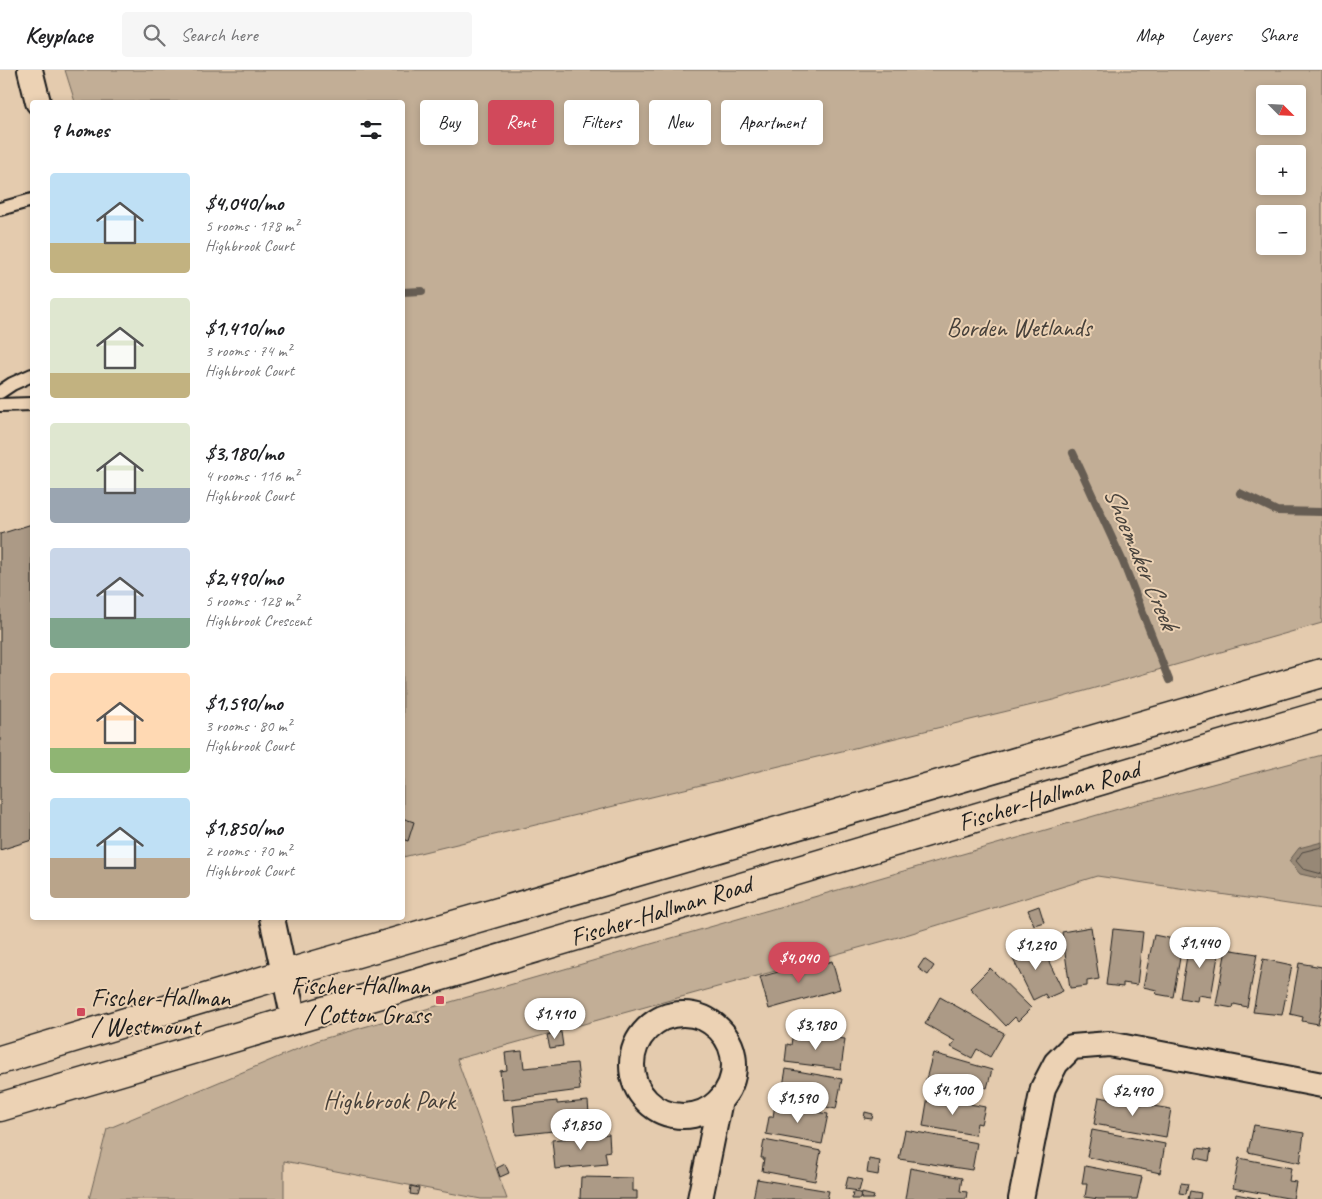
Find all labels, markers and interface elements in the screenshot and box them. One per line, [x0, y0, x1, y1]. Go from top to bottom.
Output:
search box [122, 12, 472, 57]
text: Keyplace [25, 20, 92, 50]
icon: search [140, 21, 168, 49]
text: Search here [180, 23, 258, 47]
text: Map [1136, 24, 1164, 46]
text: Layers [1192, 24, 1231, 46]
text: Share [1259, 24, 1297, 46]
north arrow [1256, 85, 1306, 135]
map controls [1256, 85, 1306, 255]
chip: Buy [420, 100, 478, 145]
chip: Rent [488, 100, 554, 145]
chip: Filters [564, 100, 639, 145]
chip: New [649, 100, 711, 145]
chip: Apartment [721, 100, 823, 145]
icon: filters [357, 116, 385, 144]
text: 9 homes [50, 117, 109, 143]
button: + [1256, 145, 1306, 195]
text: $4,040/mo [205, 190, 283, 216]
icon: home [90, 193, 150, 253]
button: − [1256, 205, 1306, 255]
text: 5 rooms · 178 m² [205, 216, 299, 236]
text: Highbrook Court [205, 236, 294, 256]
park label: Borden Wetlands [946, 312, 1094, 344]
text: $1,410/mo [205, 315, 283, 341]
icon: home [90, 318, 150, 378]
text: 3 rooms · 74 m² [205, 341, 291, 361]
text: Highbrook Court [205, 361, 294, 381]
text: $3,180/mo [205, 440, 283, 466]
icon: home [90, 443, 150, 503]
text: 4 rooms · 116 m² [205, 466, 299, 486]
water label: Shoemaker Creek [1096, 482, 1188, 639]
text: Highbrook Court [205, 486, 294, 506]
text: $2,490/mo [205, 565, 283, 591]
icon: home [90, 568, 150, 628]
text: 5 rooms · 128 m² [205, 591, 299, 611]
text: Highbrook Crescent [205, 611, 311, 631]
text: $1,590/mo [205, 690, 283, 716]
icon: home [90, 693, 150, 753]
text: 3 rooms · 80 m² [205, 716, 291, 736]
text: Highbrook Court [205, 736, 294, 756]
street label: Fischer-Hallman Road [955, 752, 1147, 839]
text: $1,850/mo [205, 815, 283, 841]
icon: home [90, 818, 150, 878]
text: 2 rooms · 70 m² [205, 841, 291, 861]
text: Highbrook Court [205, 861, 294, 881]
street label: Fischer-Hallman Road [567, 867, 759, 954]
pin: $1,440 [1159, 926, 1241, 969]
pin: $1,290 [995, 928, 1077, 971]
text: $1,440 [1180, 933, 1220, 953]
text: $1,290 [1017, 935, 1055, 955]
pin: $4,040 [758, 942, 840, 984]
text: $4,040 [779, 948, 819, 968]
place label: Fischer-Hallman / Cotton Grass [291, 970, 432, 1031]
place label: Fischer-Hallman / Westmount [91, 982, 231, 1043]
marker: Fischer-Hallman / Cotton Grass [434, 994, 446, 1006]
pin: $1,410 [514, 998, 596, 1040]
text: $1,410 [535, 1004, 575, 1024]
marker: Fischer-Hallman / Westmount [75, 1006, 87, 1018]
pin: $3,180 [775, 1008, 857, 1051]
text: $3,180 [796, 1015, 836, 1035]
pin: $4,100 [912, 1074, 994, 1116]
pin: $2,490 [1092, 1074, 1174, 1117]
text: $4,100 [933, 1080, 973, 1100]
text: $2,490 [1114, 1081, 1152, 1101]
pin: $1,590 [757, 1082, 839, 1124]
park label: Highbrook Park [323, 1085, 457, 1117]
text: $1,590 [779, 1088, 817, 1108]
pin: $1,850 [540, 1108, 622, 1151]
text: $1,850 [562, 1115, 600, 1135]

